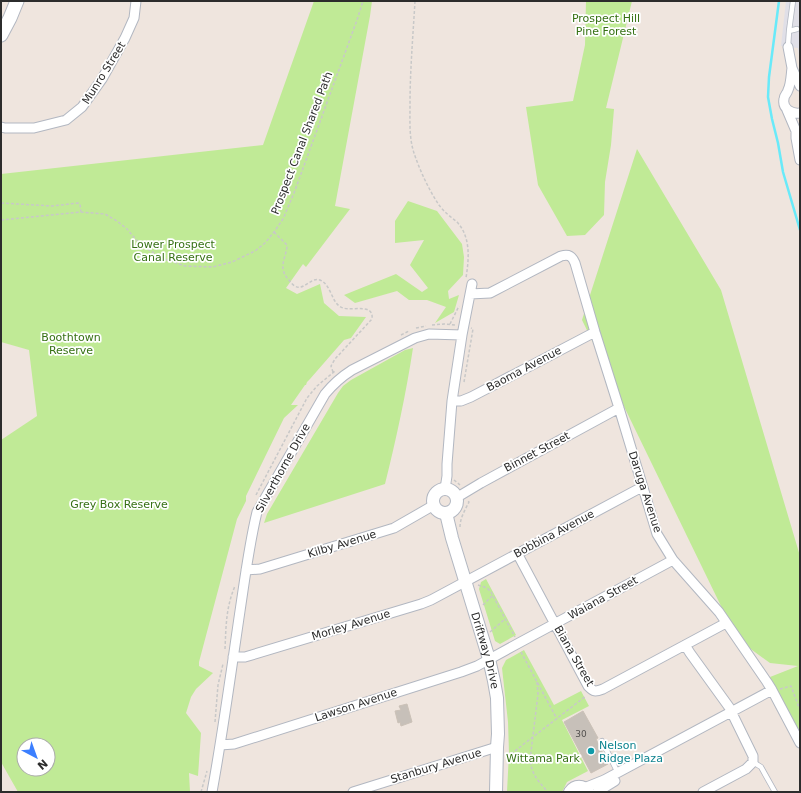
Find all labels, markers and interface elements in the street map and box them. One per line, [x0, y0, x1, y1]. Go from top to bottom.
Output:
park label: Prospect Hill Pine Forest [572, 12, 640, 38]
street label: Munro Street [80, 39, 129, 107]
street label: Prospect Canal Shared Path [269, 70, 335, 216]
park label: Lower Prospect Canal Reserve [131, 238, 216, 264]
park label: Boothtown Reserve [41, 331, 101, 357]
street label: Baoma Avenue [484, 344, 564, 394]
street label: Silverthorne Drive [253, 421, 313, 515]
street label: Binnet Street [502, 429, 573, 475]
street label: Daruga Avenue [626, 450, 664, 535]
park label: Grey Box Reserve [70, 498, 168, 511]
street label: Bobbina Avenue [511, 507, 597, 561]
street label: Kilby Avenue [306, 527, 378, 561]
street label: Waiana Street [566, 573, 641, 622]
street label: Morley Avenue [310, 607, 392, 643]
street label: Driftway Drive [468, 610, 502, 690]
street label: Biana Street [551, 623, 597, 689]
street label: Lawson Avenue [313, 686, 399, 724]
house number: 30 [575, 729, 587, 739]
north arrow [16, 737, 56, 777]
place label: Nelson Ridge Plaza [599, 739, 663, 765]
street label: Stanbury Avenue [389, 746, 483, 786]
marker: Nelson Ridge Plaza [586, 746, 596, 756]
park label: Wittama Park [506, 752, 581, 765]
text: N [34, 756, 50, 772]

